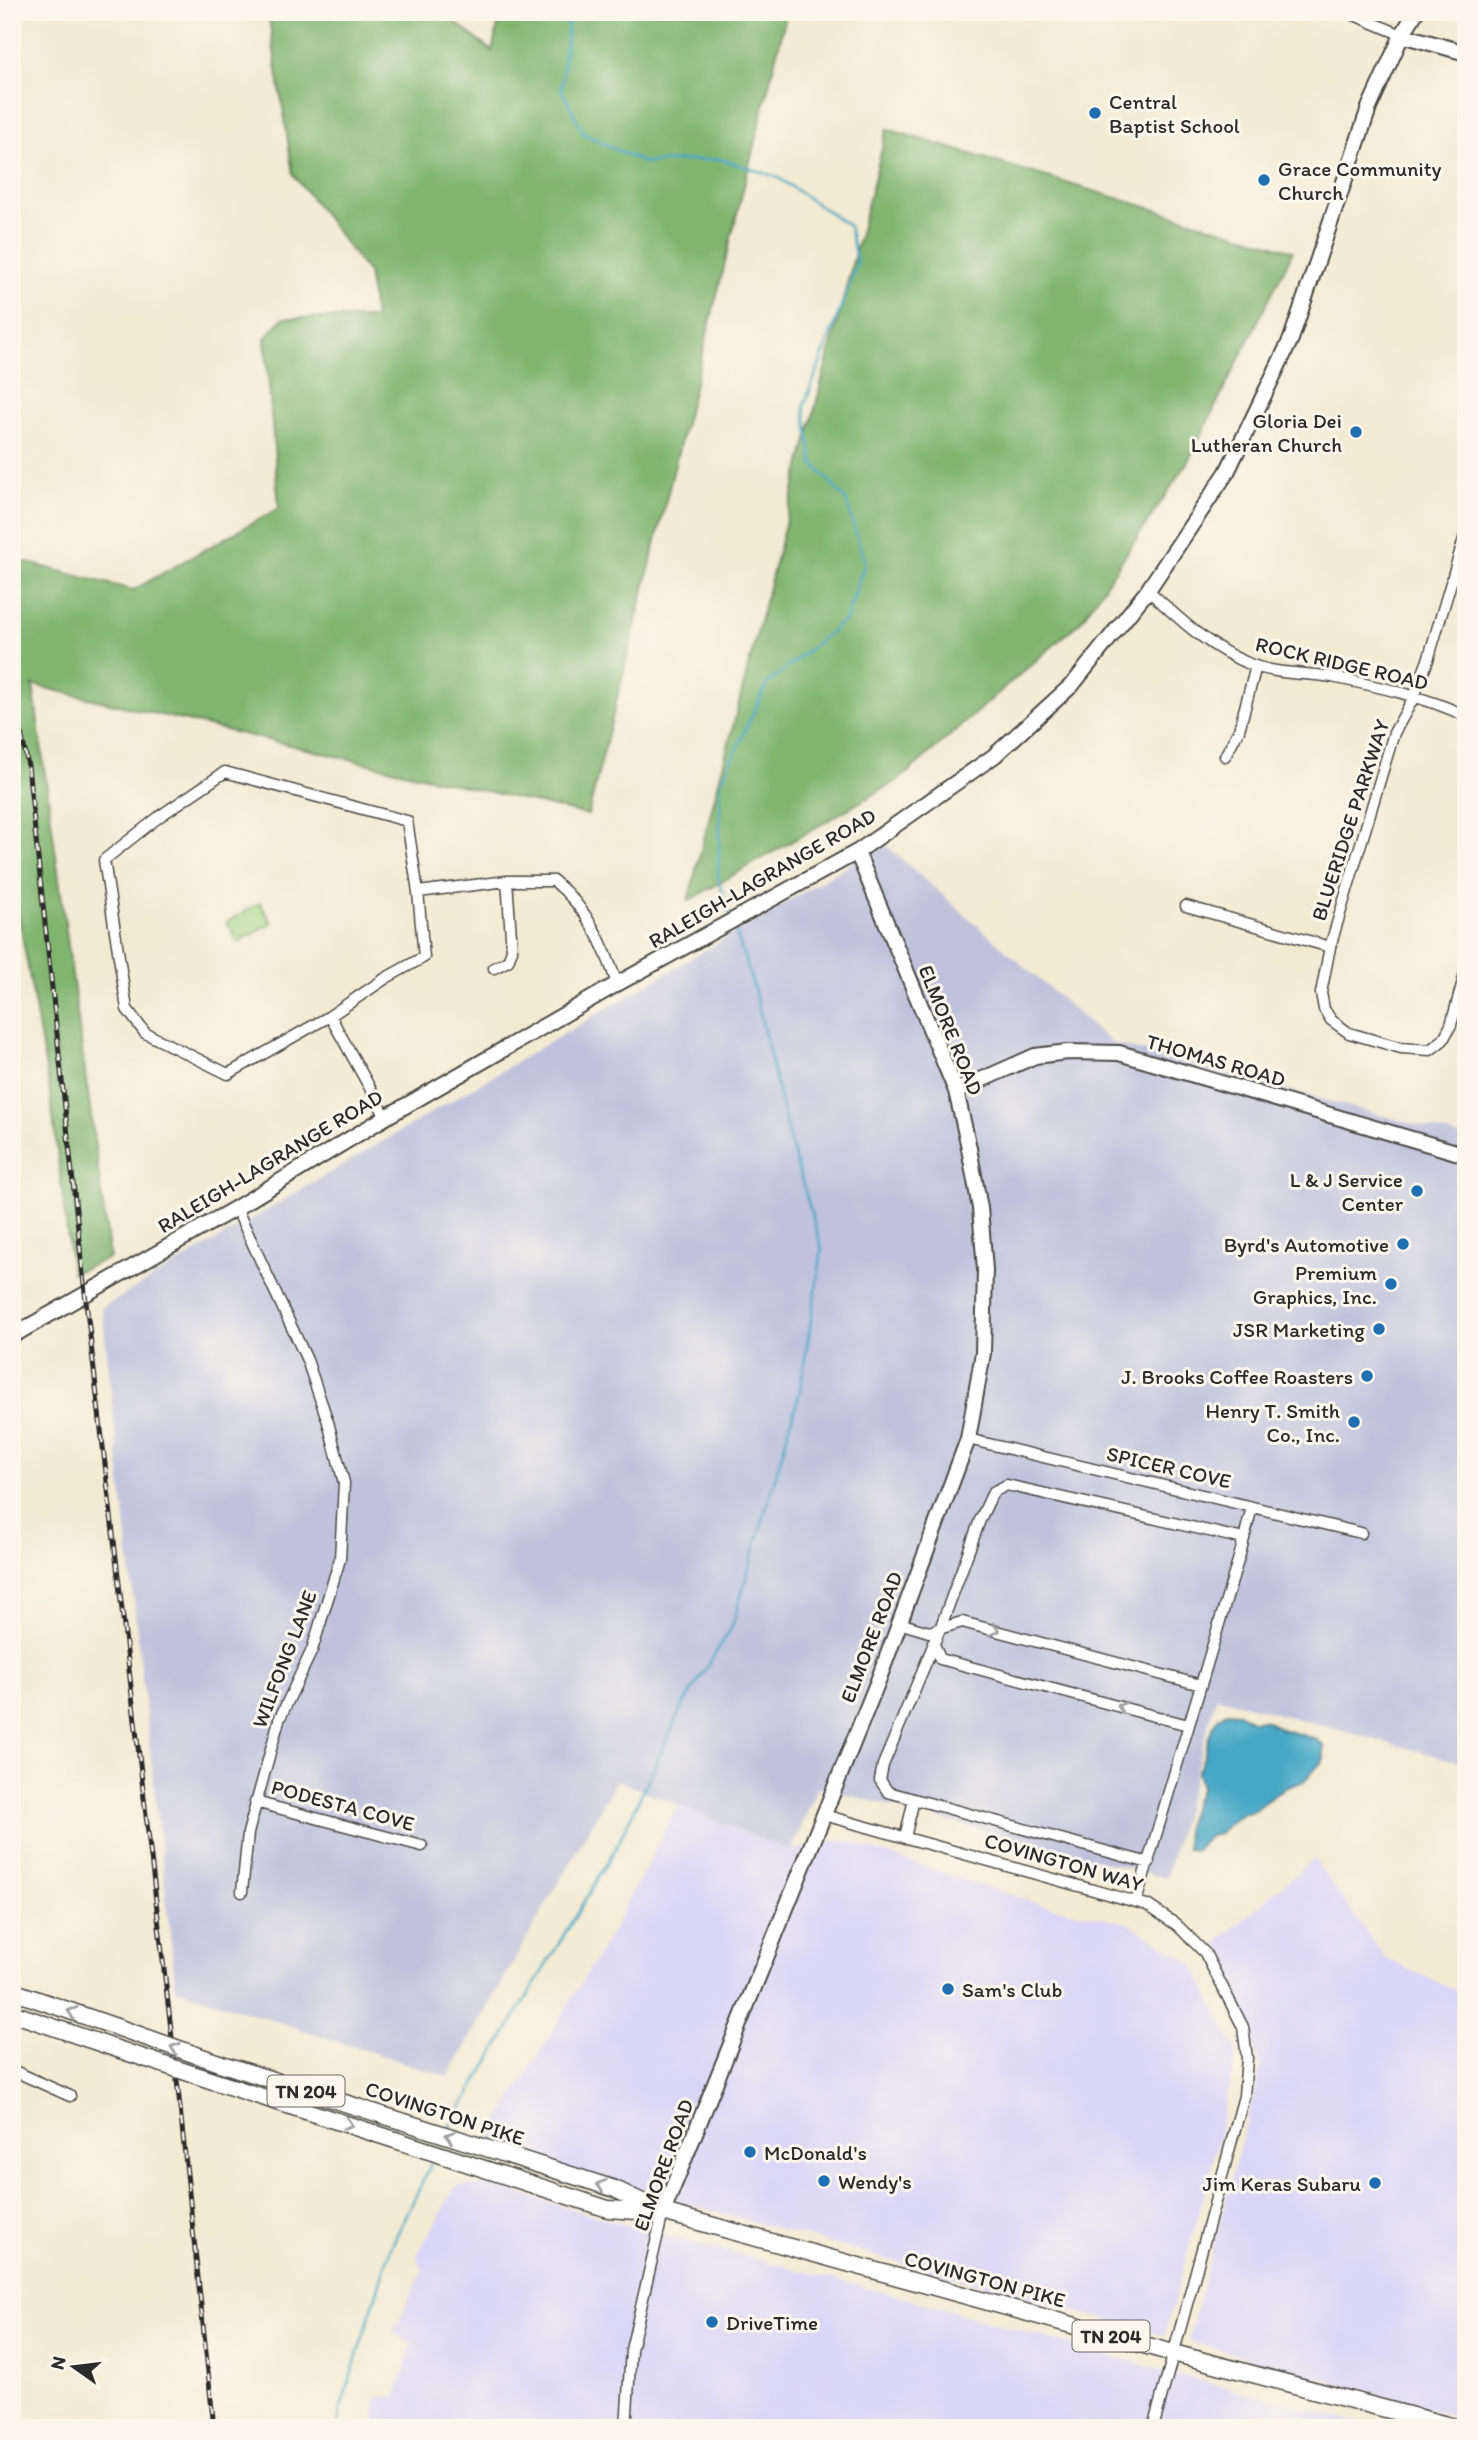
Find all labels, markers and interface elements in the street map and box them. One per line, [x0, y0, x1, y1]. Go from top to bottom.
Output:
place label: Central Baptist School [1109, 89, 1240, 138]
marker: Central Baptist School [1087, 105, 1103, 121]
place label: Grace Community Church [1278, 156, 1442, 205]
marker: Grace Community Church [1256, 172, 1272, 188]
place label: Gloria Dei Lutheran Church [1191, 408, 1342, 457]
marker: Gloria Dei Lutheran Church [1348, 424, 1364, 440]
street label: ROCK RIDGE ROAD [1253, 631, 1431, 695]
street label: BLUERIDGE PARKWAY [1306, 716, 1394, 924]
street label: RALEIGH-LAGRANGE ROAD [644, 803, 880, 953]
street label: ELMORE ROAD [914, 961, 988, 1099]
street label: THOMAS ROAD [1144, 1028, 1288, 1092]
street label: RALEIGH-LAGRANGE ROAD [153, 1084, 387, 1238]
place label: L & J Service Center [1290, 1167, 1404, 1216]
marker: L & J Service Center [1409, 1183, 1425, 1199]
place label: Byrd's Automotive [1224, 1232, 1389, 1257]
marker: Byrd's Automotive [1395, 1236, 1411, 1252]
place label: Premium Graphics, Inc. [1253, 1260, 1377, 1309]
marker: Premium Graphics, Inc. [1383, 1276, 1399, 1292]
place label: JSR Marketing [1233, 1317, 1365, 1342]
marker: JSR Marketing [1371, 1321, 1387, 1337]
place label: J. Brooks Coffee Roasters [1121, 1364, 1353, 1389]
marker: J. Brooks Coffee Roasters [1359, 1368, 1375, 1384]
place label: Henry T. Smith Co., Inc. [1205, 1398, 1340, 1447]
marker: Henry T. Smith Co., Inc. [1346, 1414, 1362, 1430]
street label: SPICER COVE [1104, 1441, 1234, 1493]
street label: ELMORE ROAD [835, 1568, 907, 1706]
street label: WILFONG LANE [246, 1587, 322, 1731]
one-way arrow [989, 1622, 1001, 1637]
one-way arrow [1116, 1701, 1128, 1716]
street label: PODESTA COVE [269, 1774, 417, 1836]
street label: COVINGTON WAY [982, 1827, 1146, 1897]
place label: Sam's Club [962, 1977, 1062, 2002]
marker: Sam's Club [940, 1981, 956, 1997]
one-way arrow [66, 2006, 78, 2020]
one-way arrow [170, 2042, 182, 2056]
street label: COVINGTON PIKE [362, 2075, 528, 2151]
road number: TN 204 [268, 2076, 344, 2106]
street label: ELMORE ROAD [628, 2096, 698, 2234]
one-way arrow [341, 2116, 353, 2131]
one-way arrow [444, 2130, 456, 2145]
place label: McDonald's [764, 2140, 867, 2165]
marker: McDonald's [742, 2144, 758, 2160]
place label: Wendy's [838, 2169, 912, 2194]
place label: Jim Keras Subaru [1203, 2171, 1361, 2196]
marker: Wendy's [816, 2173, 832, 2189]
marker: Jim Keras Subaru [1367, 2175, 1383, 2191]
one-way arrow [595, 2178, 607, 2193]
street label: COVINGTON PIKE [902, 2245, 1069, 2313]
place label: DriveTime [726, 2310, 818, 2335]
marker: DriveTime [704, 2314, 720, 2330]
road number: TN 204 [1072, 2320, 1150, 2352]
north arrow [38, 2332, 108, 2402]
text: N [45, 2354, 71, 2372]

